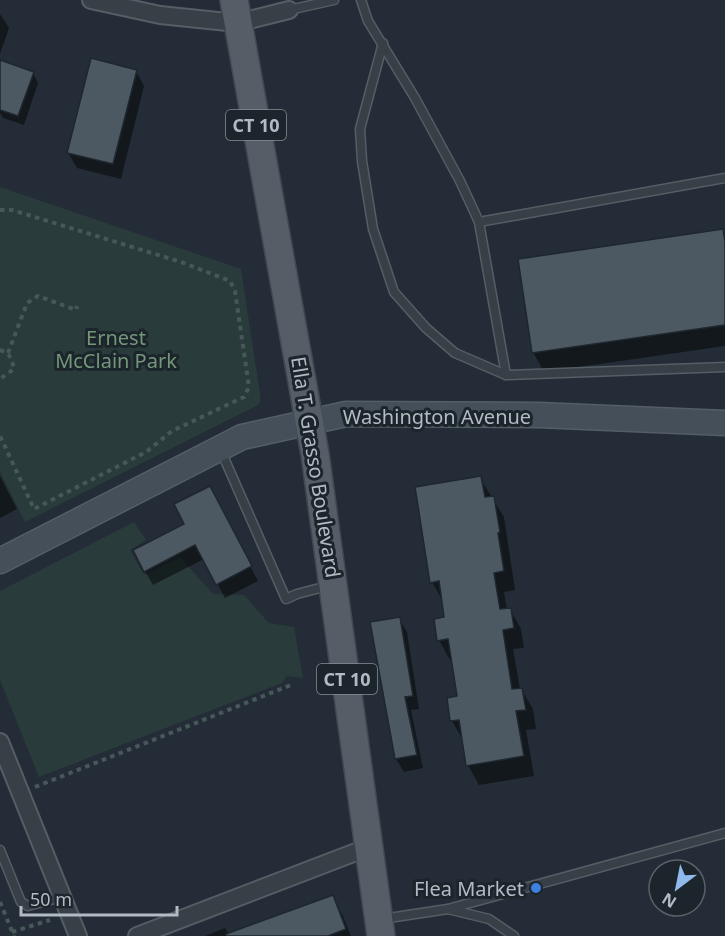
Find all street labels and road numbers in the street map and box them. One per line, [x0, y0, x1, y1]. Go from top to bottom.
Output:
road number: CT 10 [226, 110, 286, 140]
street label: Ella T. Grasso Boulevard [285, 355, 347, 579]
street label: Washington Avenue [343, 403, 531, 430]
road number: CT 10 [317, 664, 377, 694]

